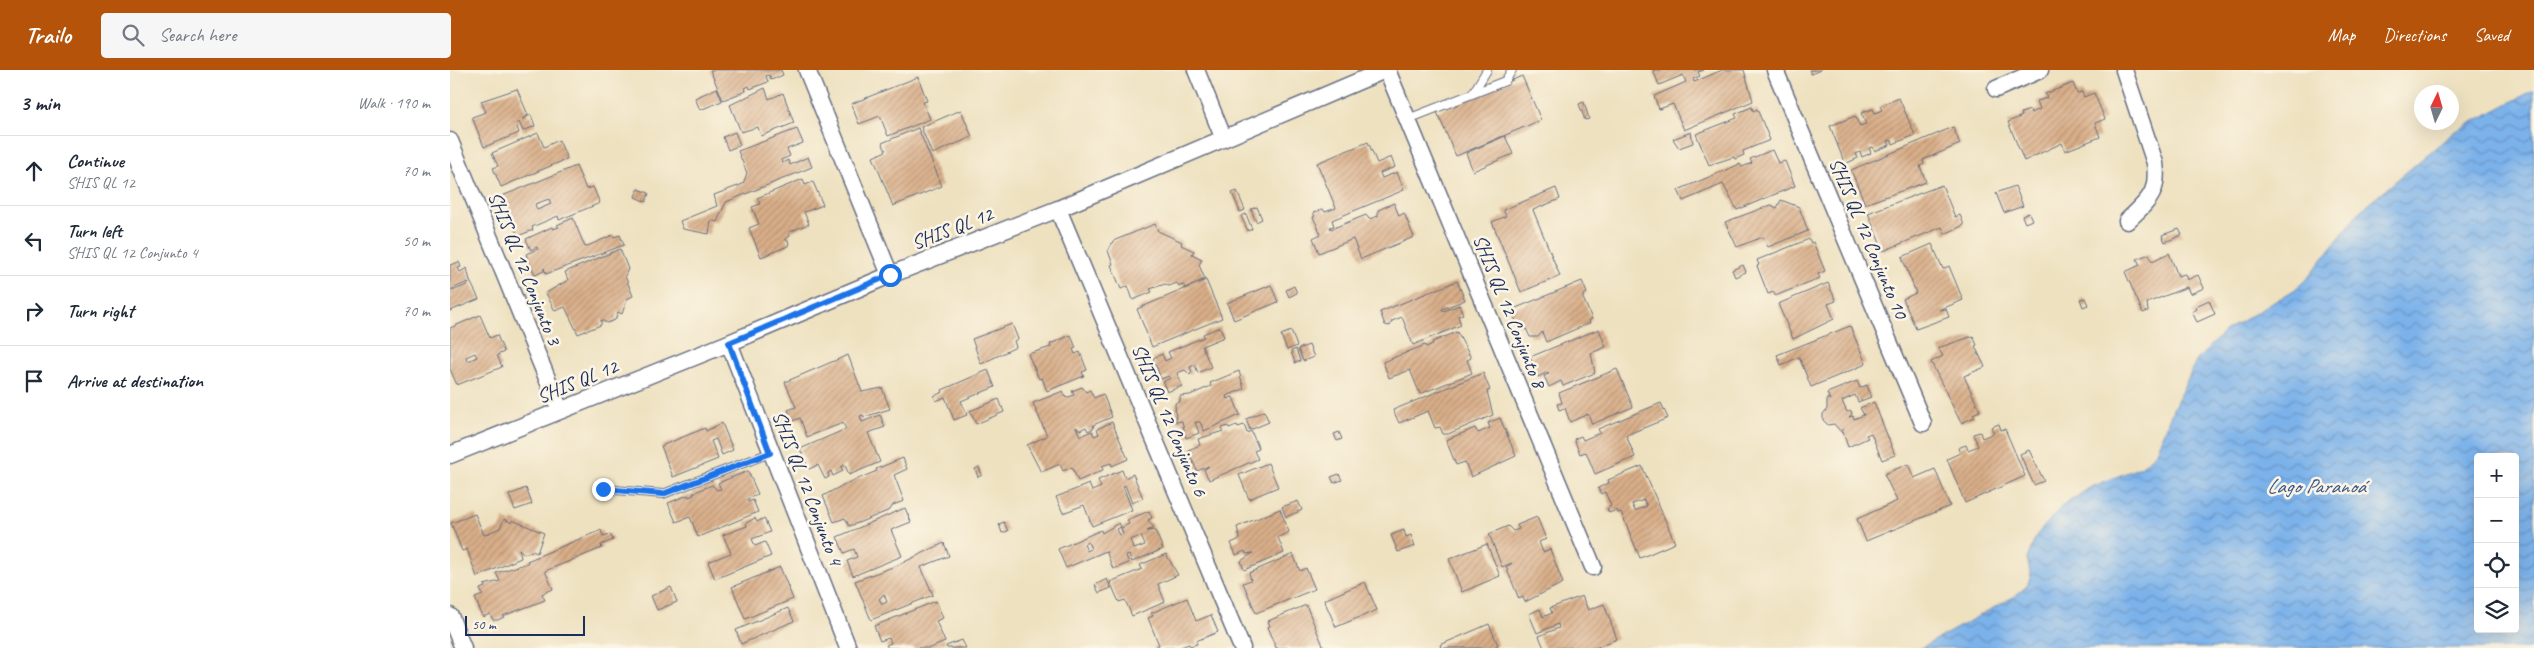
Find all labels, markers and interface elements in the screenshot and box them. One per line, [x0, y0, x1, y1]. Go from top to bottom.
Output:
search box [101, 13, 451, 58]
text: Trailo [25, 20, 71, 50]
icon: search [119, 21, 147, 49]
text: Search here [159, 23, 236, 47]
text: Map [2328, 24, 2355, 46]
text: Directions [2383, 24, 2446, 46]
text: Saved [2474, 24, 2509, 46]
north arrow [2414, 85, 2459, 130]
text: 3 min [20, 90, 60, 116]
text: Walk · 190 m [358, 93, 430, 113]
text: Continue [67, 149, 124, 173]
street label: SHIS QL 12 Conjunto 10 [1823, 154, 1914, 324]
icon: ahead [20, 157, 48, 185]
text: 70 m [403, 161, 430, 181]
text: SHIS QL 12 [67, 173, 135, 193]
street label: SHIS QL 12 Conjunto 3 [482, 188, 567, 350]
street label: SHIS QL 12 [908, 201, 998, 255]
text: Turn left [67, 219, 122, 243]
icon: left [20, 227, 48, 255]
text: 50 m [403, 231, 430, 251]
street label: SHIS QL 12 Conjunto 8 [1467, 231, 1552, 393]
text: SHIS QL 12 Conjunto 4 [67, 243, 198, 263]
route start [879, 264, 902, 287]
icon: right [20, 297, 48, 325]
text: Turn right [67, 299, 134, 323]
text: 70 m [403, 301, 430, 321]
street label: SHIS QL 12 Conjunto 6 [1126, 340, 1213, 501]
street label: SHIS QL 12 [533, 353, 623, 409]
icon: arrive [20, 367, 48, 395]
text: Arrive at destination [67, 369, 203, 393]
street label: SHIS QL 12 Conjunto 4 [767, 407, 849, 571]
map controls [2474, 453, 2519, 633]
button: + [2474, 453, 2519, 498]
water label: Lago Paranoá [2267, 473, 2370, 499]
route end [592, 478, 615, 501]
button: − [2474, 498, 2519, 543]
button: locate [2474, 543, 2519, 588]
button: layers [2474, 588, 2519, 633]
scale bar [465, 613, 585, 636]
text: 50 m [472, 616, 496, 633]

